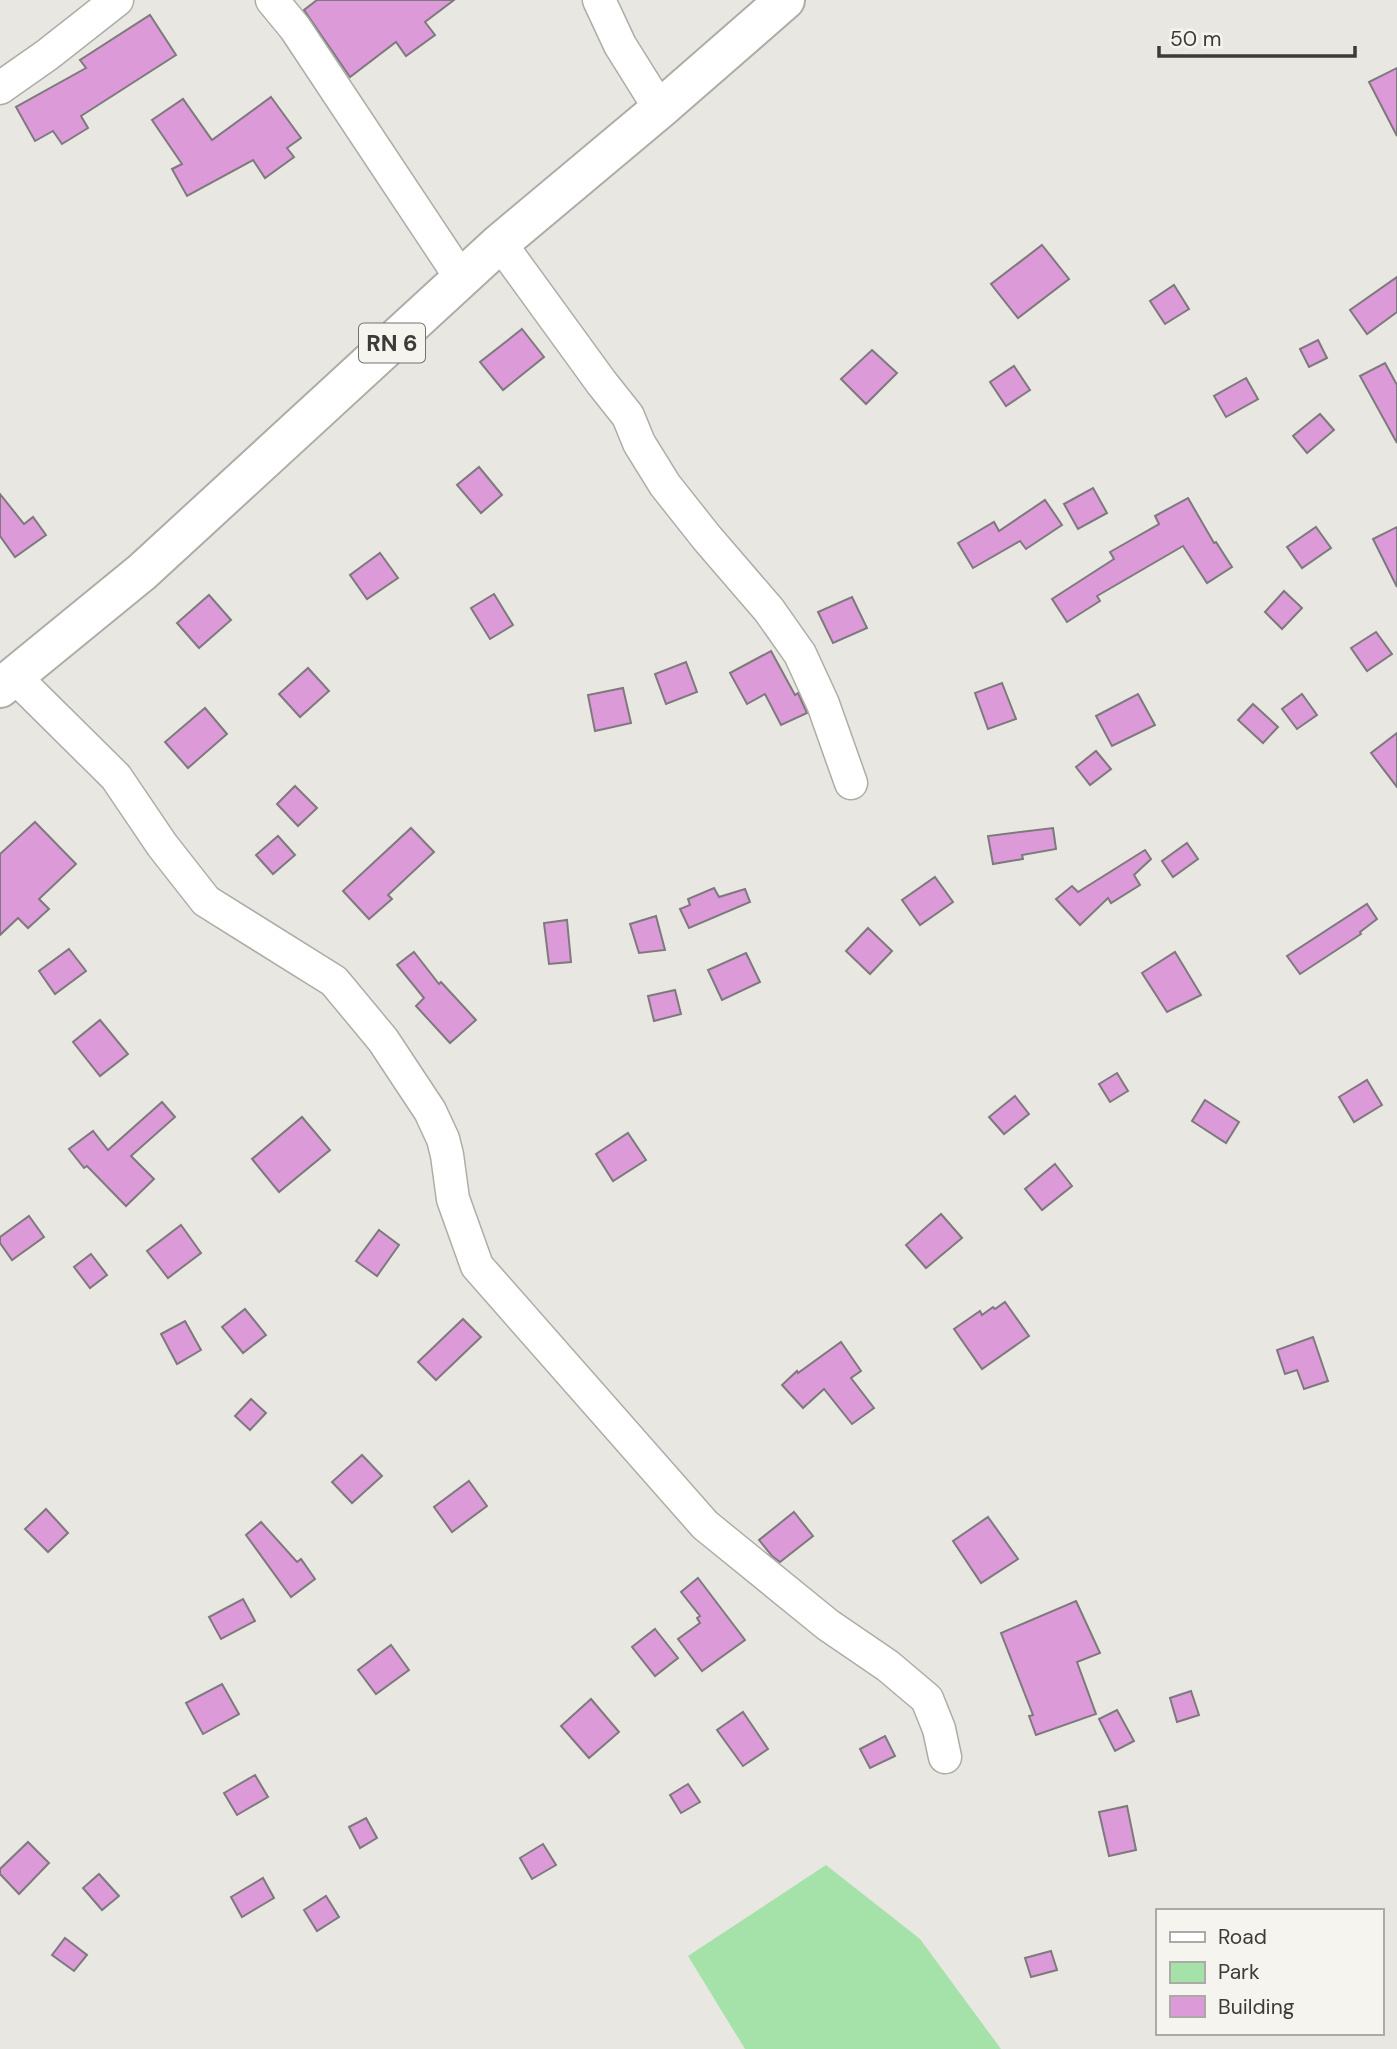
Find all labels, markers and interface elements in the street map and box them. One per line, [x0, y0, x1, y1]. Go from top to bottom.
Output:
scale bar [1159, 14, 1355, 58]
text: 50 m [1170, 25, 1221, 53]
road number: RN 6 [359, 324, 425, 362]
legend [1156, 1909, 1383, 2035]
text: Road [1218, 1923, 1267, 1951]
text: Park [1218, 1958, 1260, 1986]
text: Building [1218, 1993, 1295, 2021]

